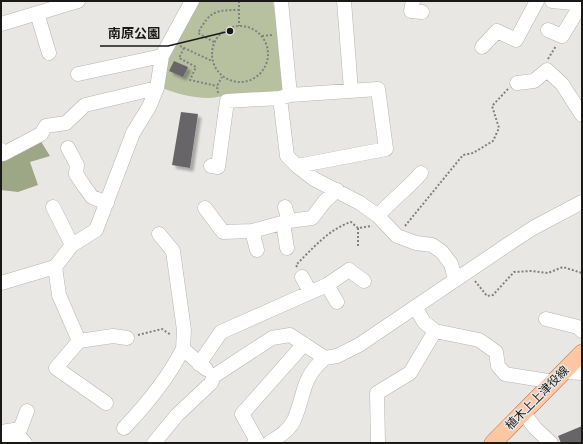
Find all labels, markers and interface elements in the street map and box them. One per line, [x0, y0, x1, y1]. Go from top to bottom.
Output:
callout: 南原公園 [100, 21, 168, 46]
text: 南原公園 [108, 24, 160, 42]
street label: 植木上上津役線 [501, 362, 572, 433]

